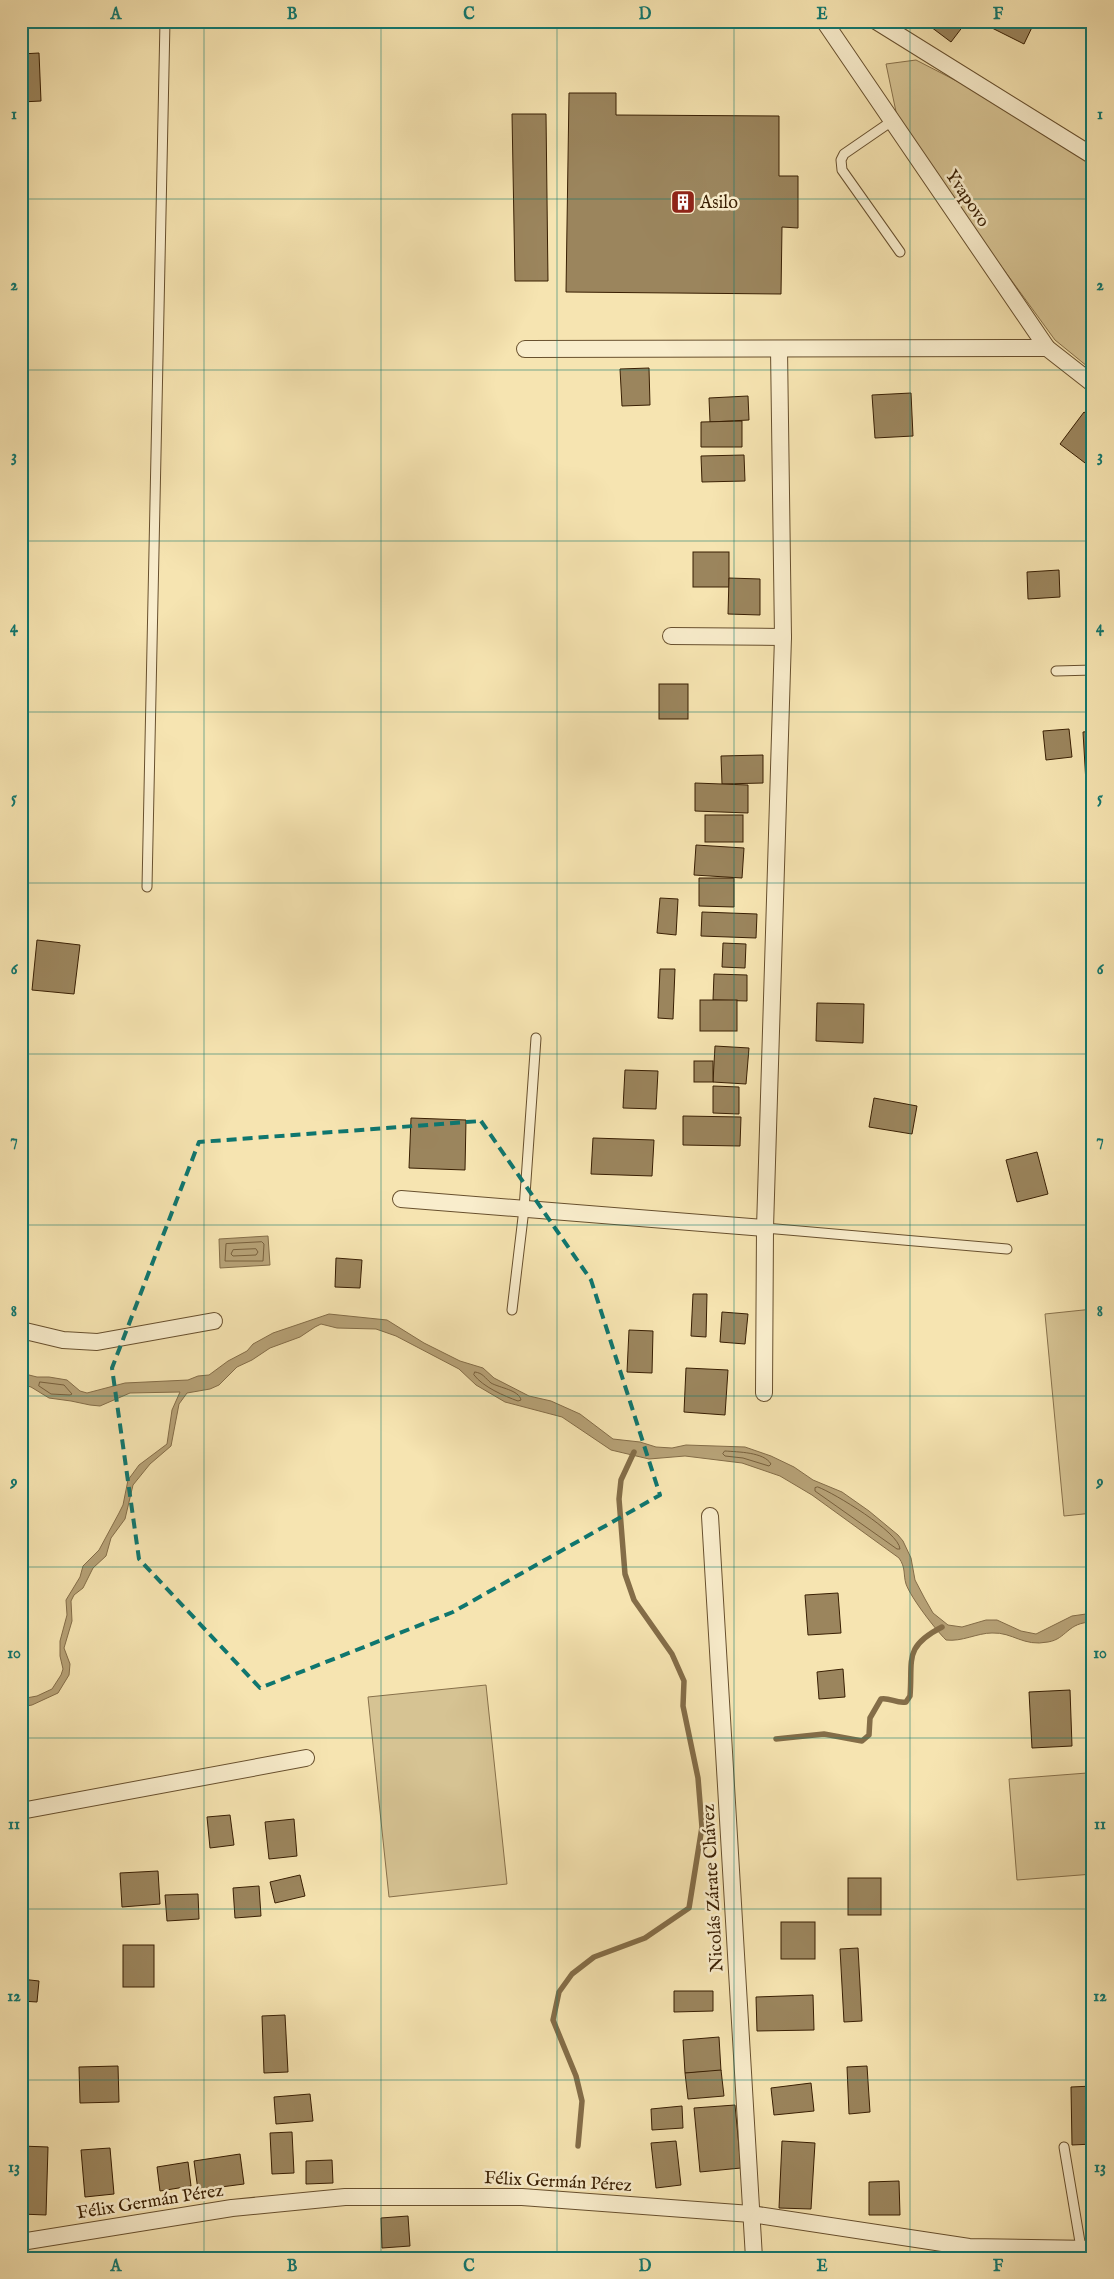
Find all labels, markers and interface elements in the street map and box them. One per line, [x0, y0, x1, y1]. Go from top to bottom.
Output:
text: A [110, 5, 123, 25]
text: B [287, 5, 298, 25]
text: C [463, 5, 475, 25]
text: D [639, 5, 652, 25]
text: E [816, 5, 828, 25]
text: F [993, 5, 1004, 25]
text: 1 [11, 105, 17, 125]
text: 1 [1097, 105, 1103, 125]
street label: Yvapovo [939, 166, 994, 232]
building icon: Asilo [670, 189, 696, 215]
place label: Asilo [699, 192, 738, 215]
text: 2 [10, 276, 18, 296]
text: 2 [1096, 276, 1104, 296]
text: 3 [11, 447, 17, 467]
text: 3 [1097, 447, 1103, 467]
text: 4 [10, 618, 19, 638]
text: 4 [1096, 618, 1105, 638]
text: 5 [11, 789, 17, 809]
text: 5 [1097, 789, 1103, 809]
text: 6 [11, 960, 19, 980]
text: 6 [1097, 960, 1105, 980]
text: 7 [10, 1131, 18, 1151]
text: 7 [1096, 1131, 1104, 1151]
text: 8 [11, 1302, 17, 1322]
text: 8 [1097, 1302, 1103, 1322]
text: 9 [10, 1473, 18, 1493]
text: 9 [1096, 1473, 1104, 1493]
text: 10 [7, 1644, 21, 1664]
text: 10 [1093, 1644, 1107, 1664]
street label: Nicolás Zárate Chávez [698, 1803, 729, 1972]
text: 11 [8, 1815, 20, 1835]
text: 11 [1094, 1815, 1106, 1835]
text: 12 [7, 1987, 21, 2007]
text: 12 [1093, 1987, 1107, 2007]
text: 13 [8, 2158, 20, 2178]
text: 13 [1094, 2158, 1106, 2178]
street label: Félix Germán Pérez [483, 2167, 632, 2198]
street label: Félix Germán Pérez [75, 2180, 225, 2225]
text: A [110, 2257, 123, 2277]
text: B [287, 2257, 298, 2277]
text: C [463, 2257, 475, 2277]
text: D [639, 2257, 652, 2277]
text: E [816, 2257, 828, 2277]
text: F [993, 2257, 1004, 2277]

